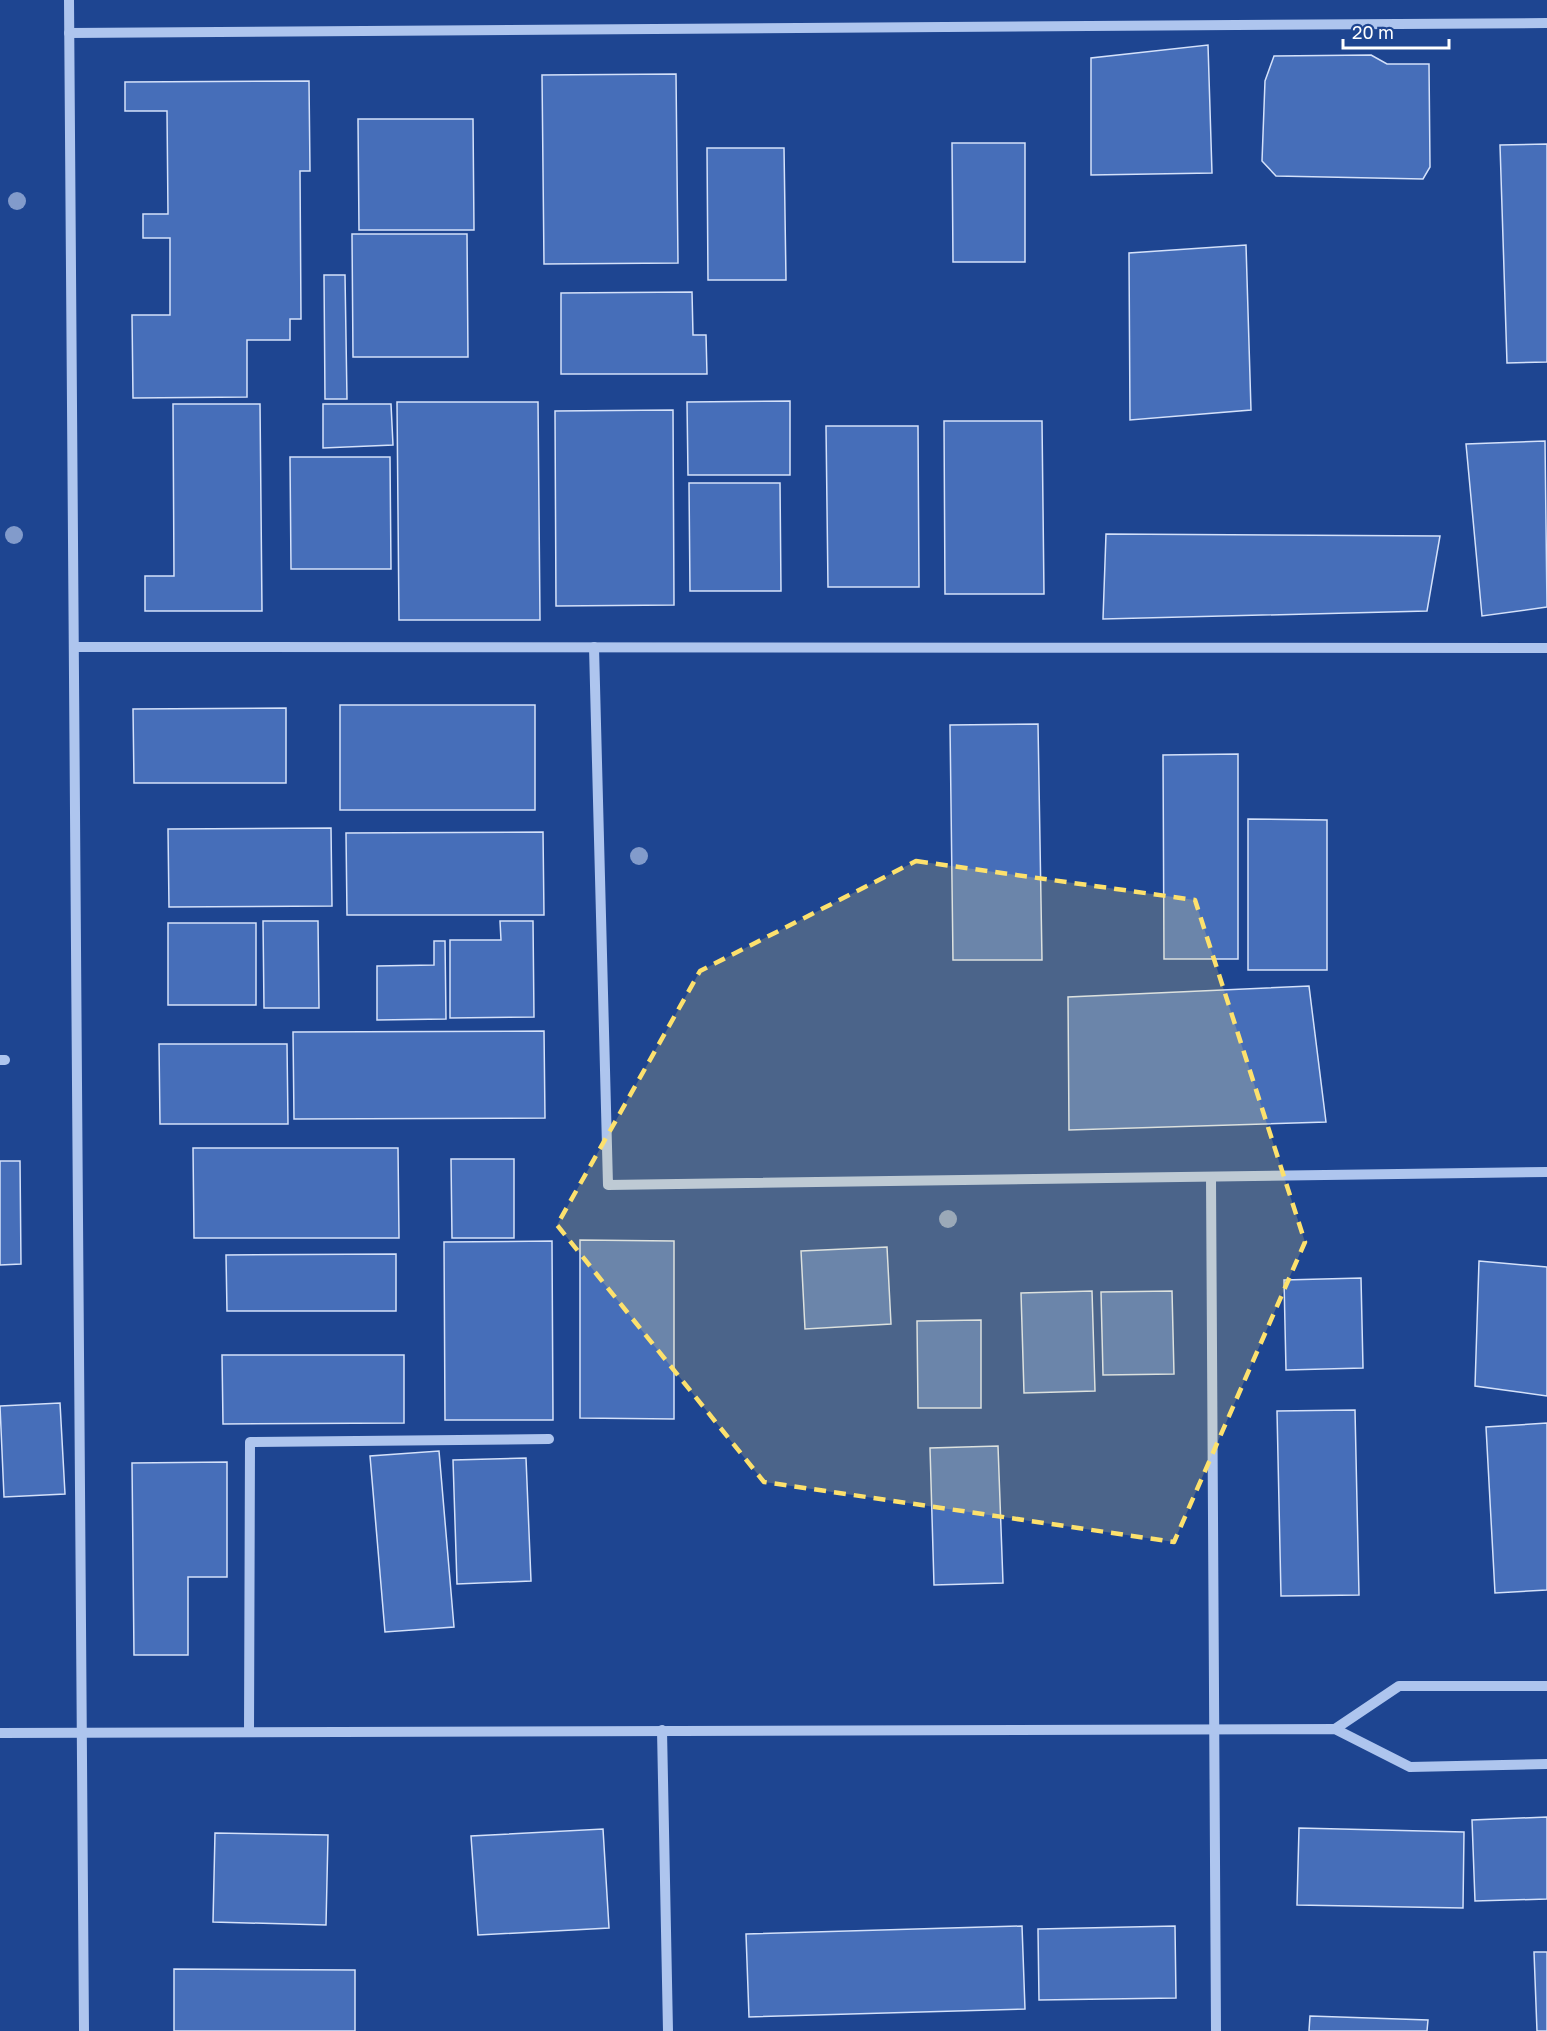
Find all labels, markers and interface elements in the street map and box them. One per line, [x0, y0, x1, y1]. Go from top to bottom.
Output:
scale bar [1343, 12, 1450, 50]
text: 20 m [1352, 21, 1394, 43]

